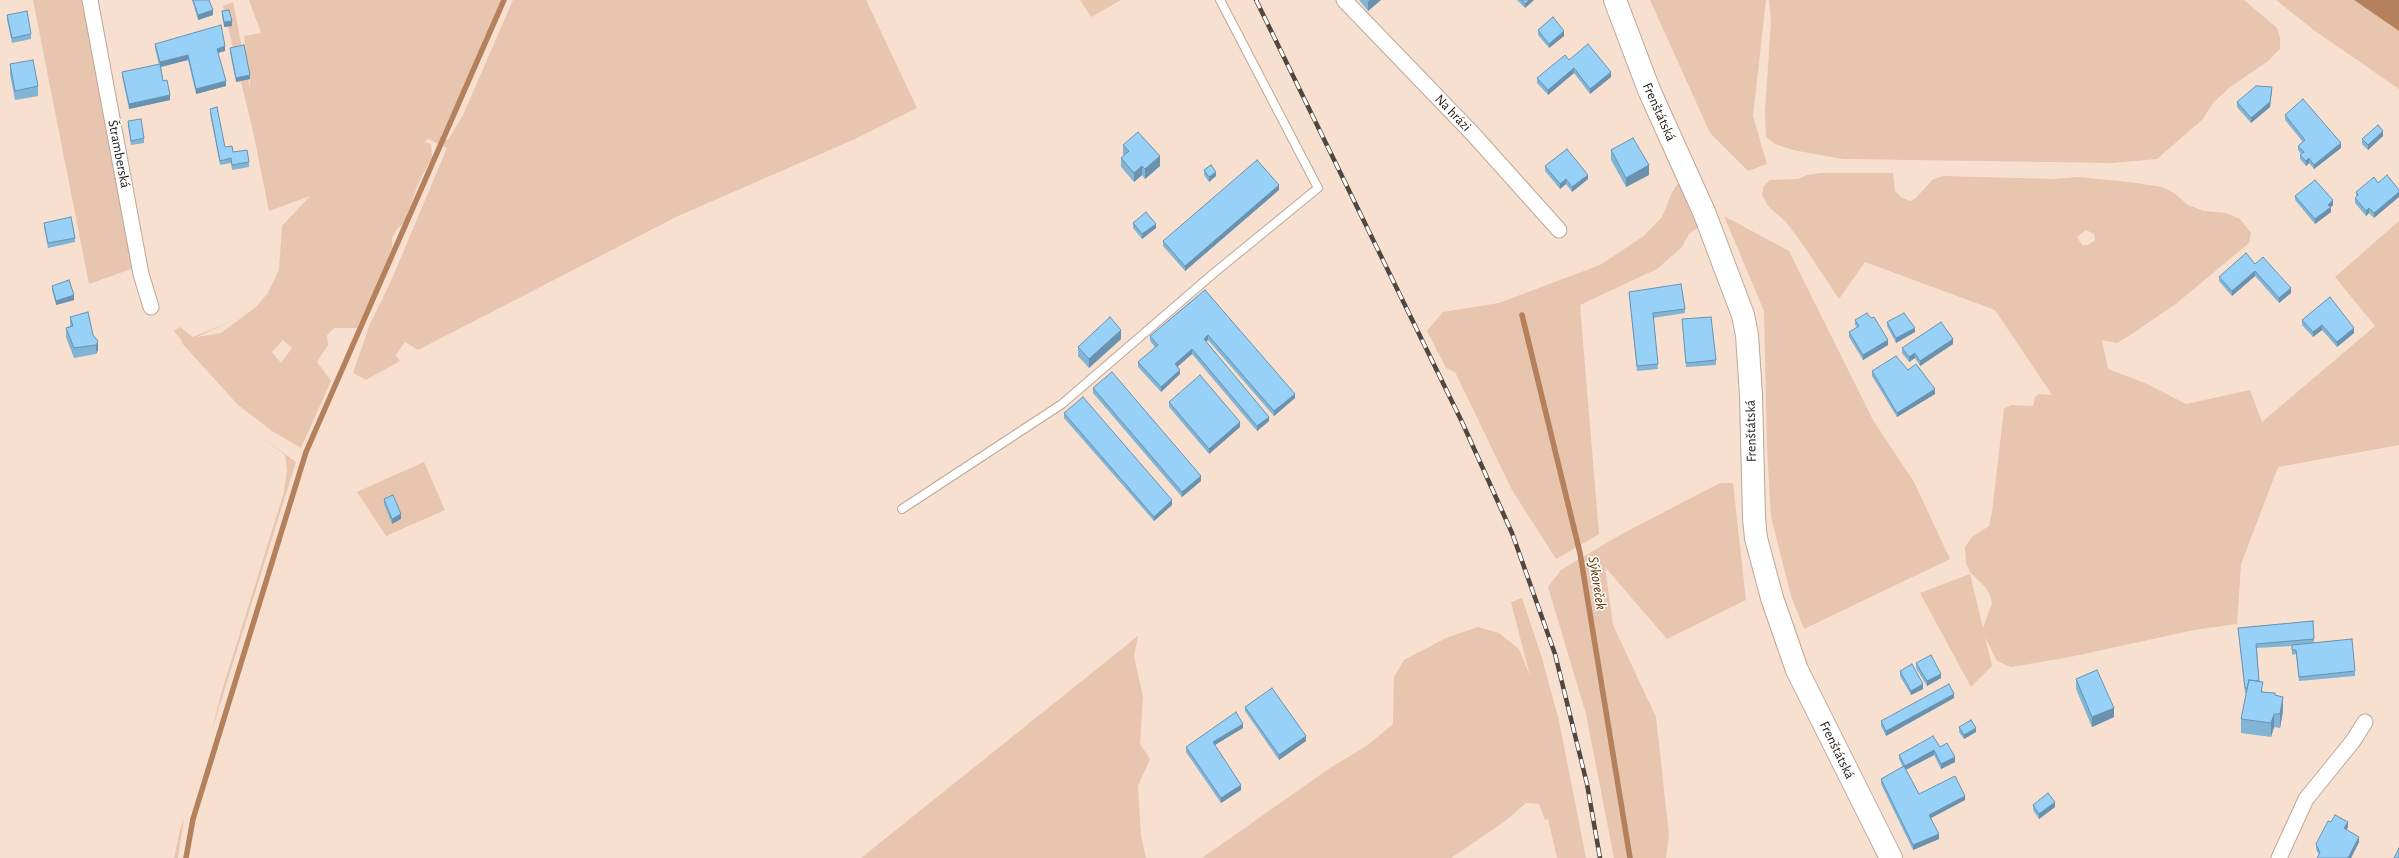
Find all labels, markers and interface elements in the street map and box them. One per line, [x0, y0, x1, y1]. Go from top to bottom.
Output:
street label: Frenštátská [1639, 80, 1679, 144]
street label: Na hrázi [1431, 91, 1475, 135]
street label: Štramberská [104, 119, 134, 189]
street label: Frenštátská [1742, 400, 1760, 462]
water label: Sýkoreček [1584, 555, 1610, 611]
street label: Frenštátská [1816, 718, 1858, 782]

